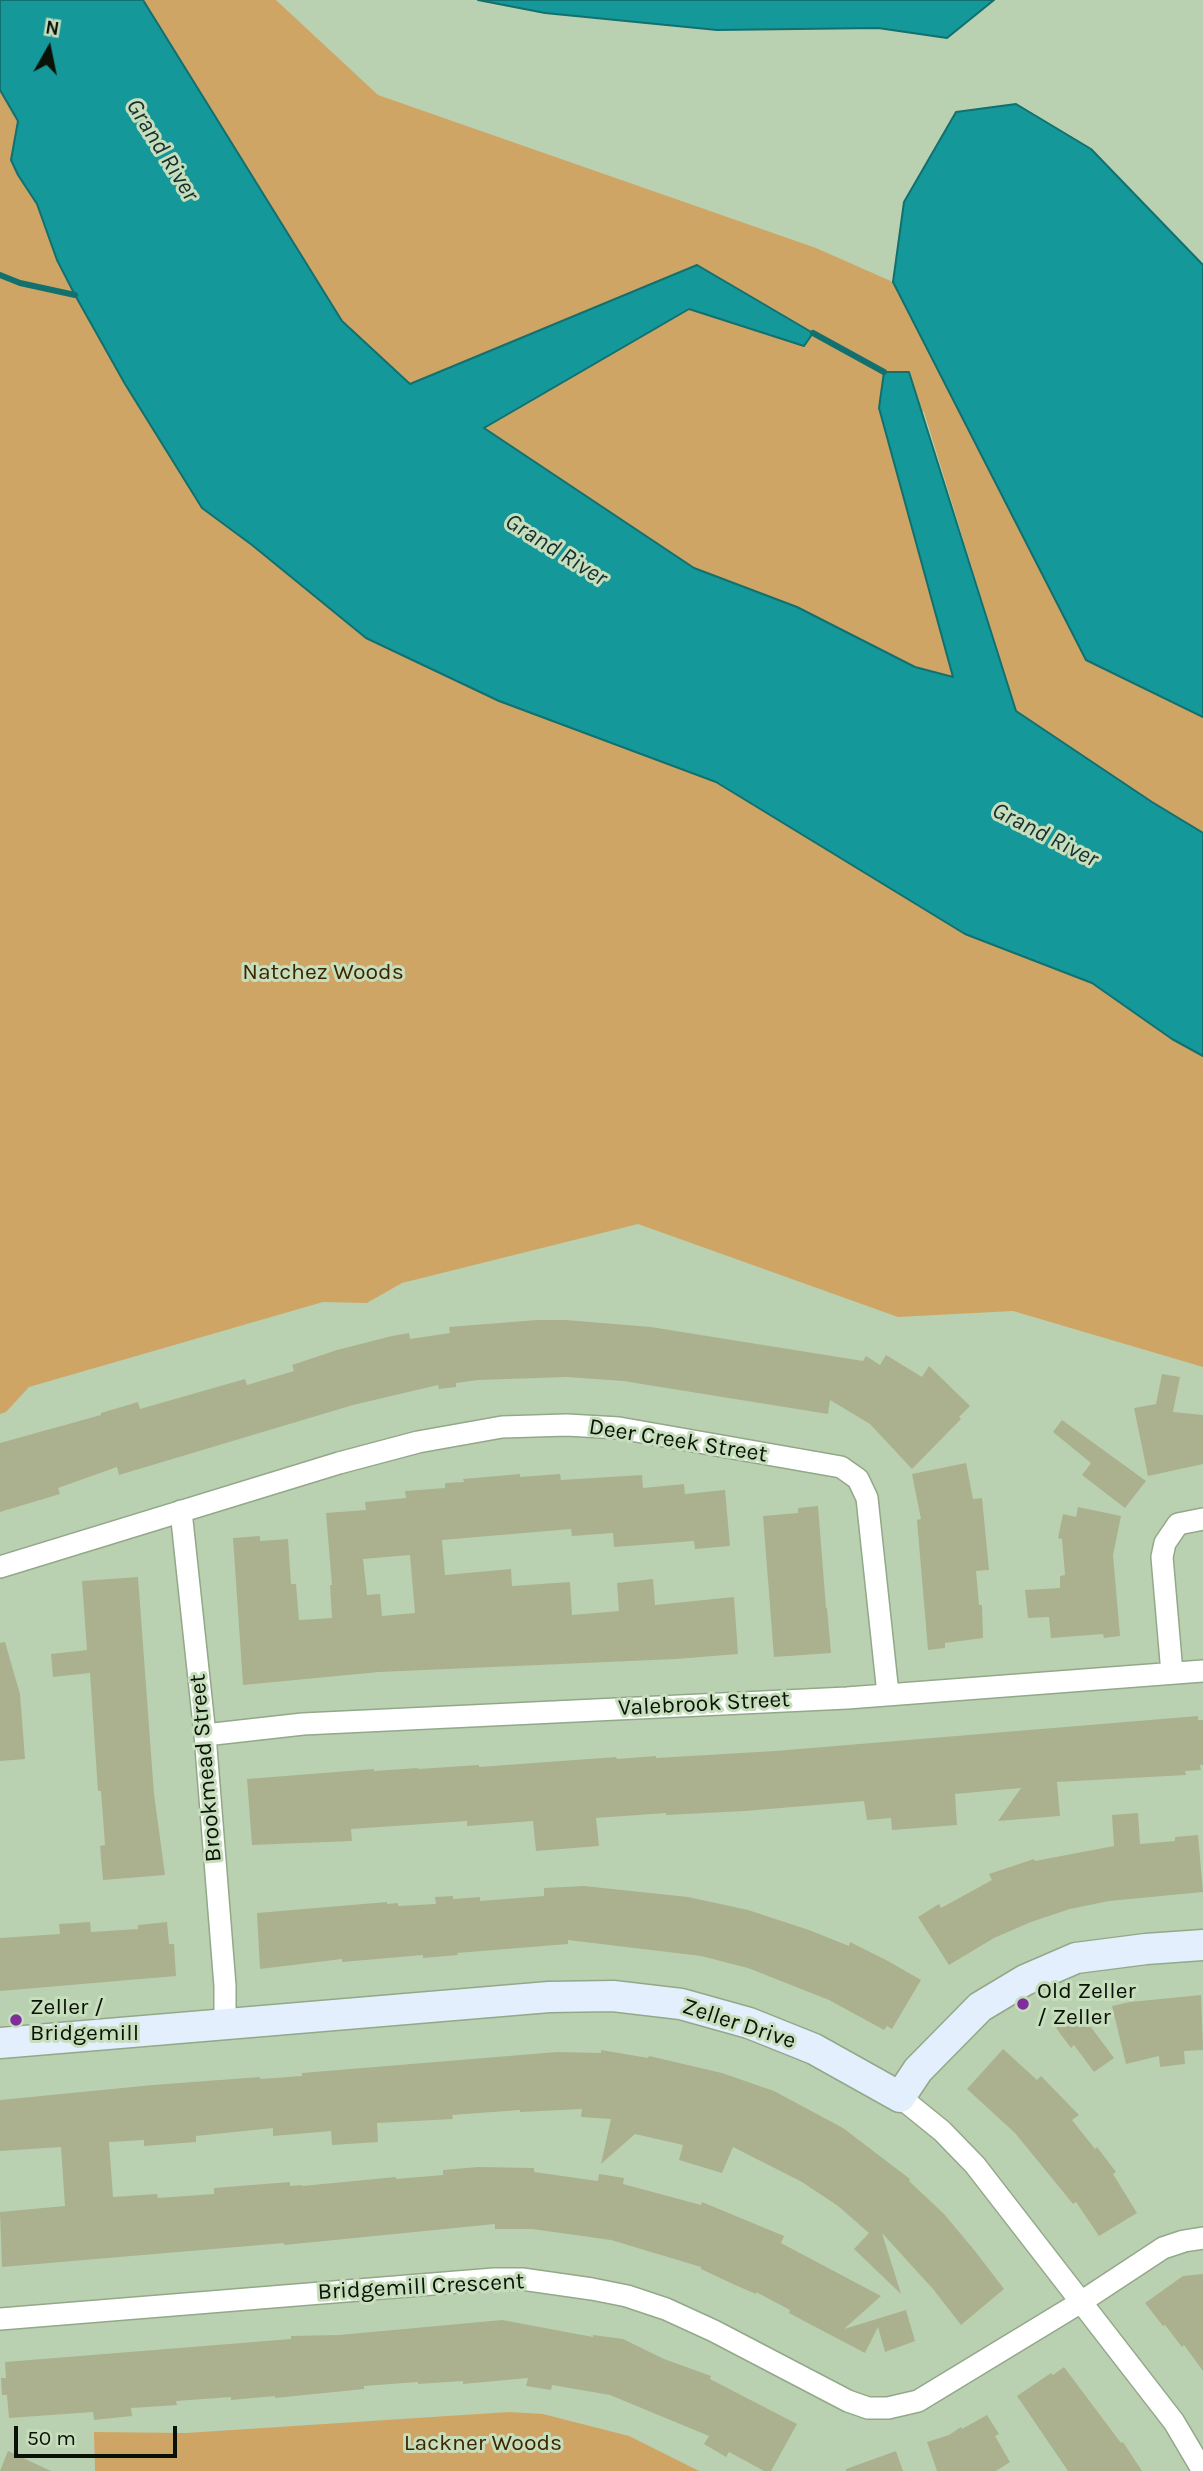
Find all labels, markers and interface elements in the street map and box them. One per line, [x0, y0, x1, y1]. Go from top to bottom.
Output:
north arrow [14, 14, 84, 84]
text: N [44, 16, 61, 40]
water label: Grand River [119, 94, 205, 206]
water label: Grand River [500, 507, 612, 593]
water label: Grand River [987, 796, 1103, 874]
park label: Natchez Woods [242, 958, 404, 986]
street label: Deer Creek Street [587, 1413, 769, 1469]
street label: Brookmead Street [184, 1673, 228, 1863]
street label: Valebrook Street [618, 1686, 790, 1722]
place label: Old Zeller / Zeller [1037, 1977, 1136, 2031]
place label: Zeller / Bridgemill [30, 1993, 139, 2047]
street label: Zeller Drive [679, 1993, 799, 2055]
marker: Old Zeller / Zeller [1015, 1996, 1031, 2012]
marker: Zeller / Bridgemill [8, 2012, 24, 2028]
street label: Bridgemill Crescent [317, 2268, 525, 2306]
scale bar [18, 2412, 180, 2456]
text: 50 m [27, 2426, 76, 2450]
park label: Lackner Woods [404, 2429, 562, 2457]

